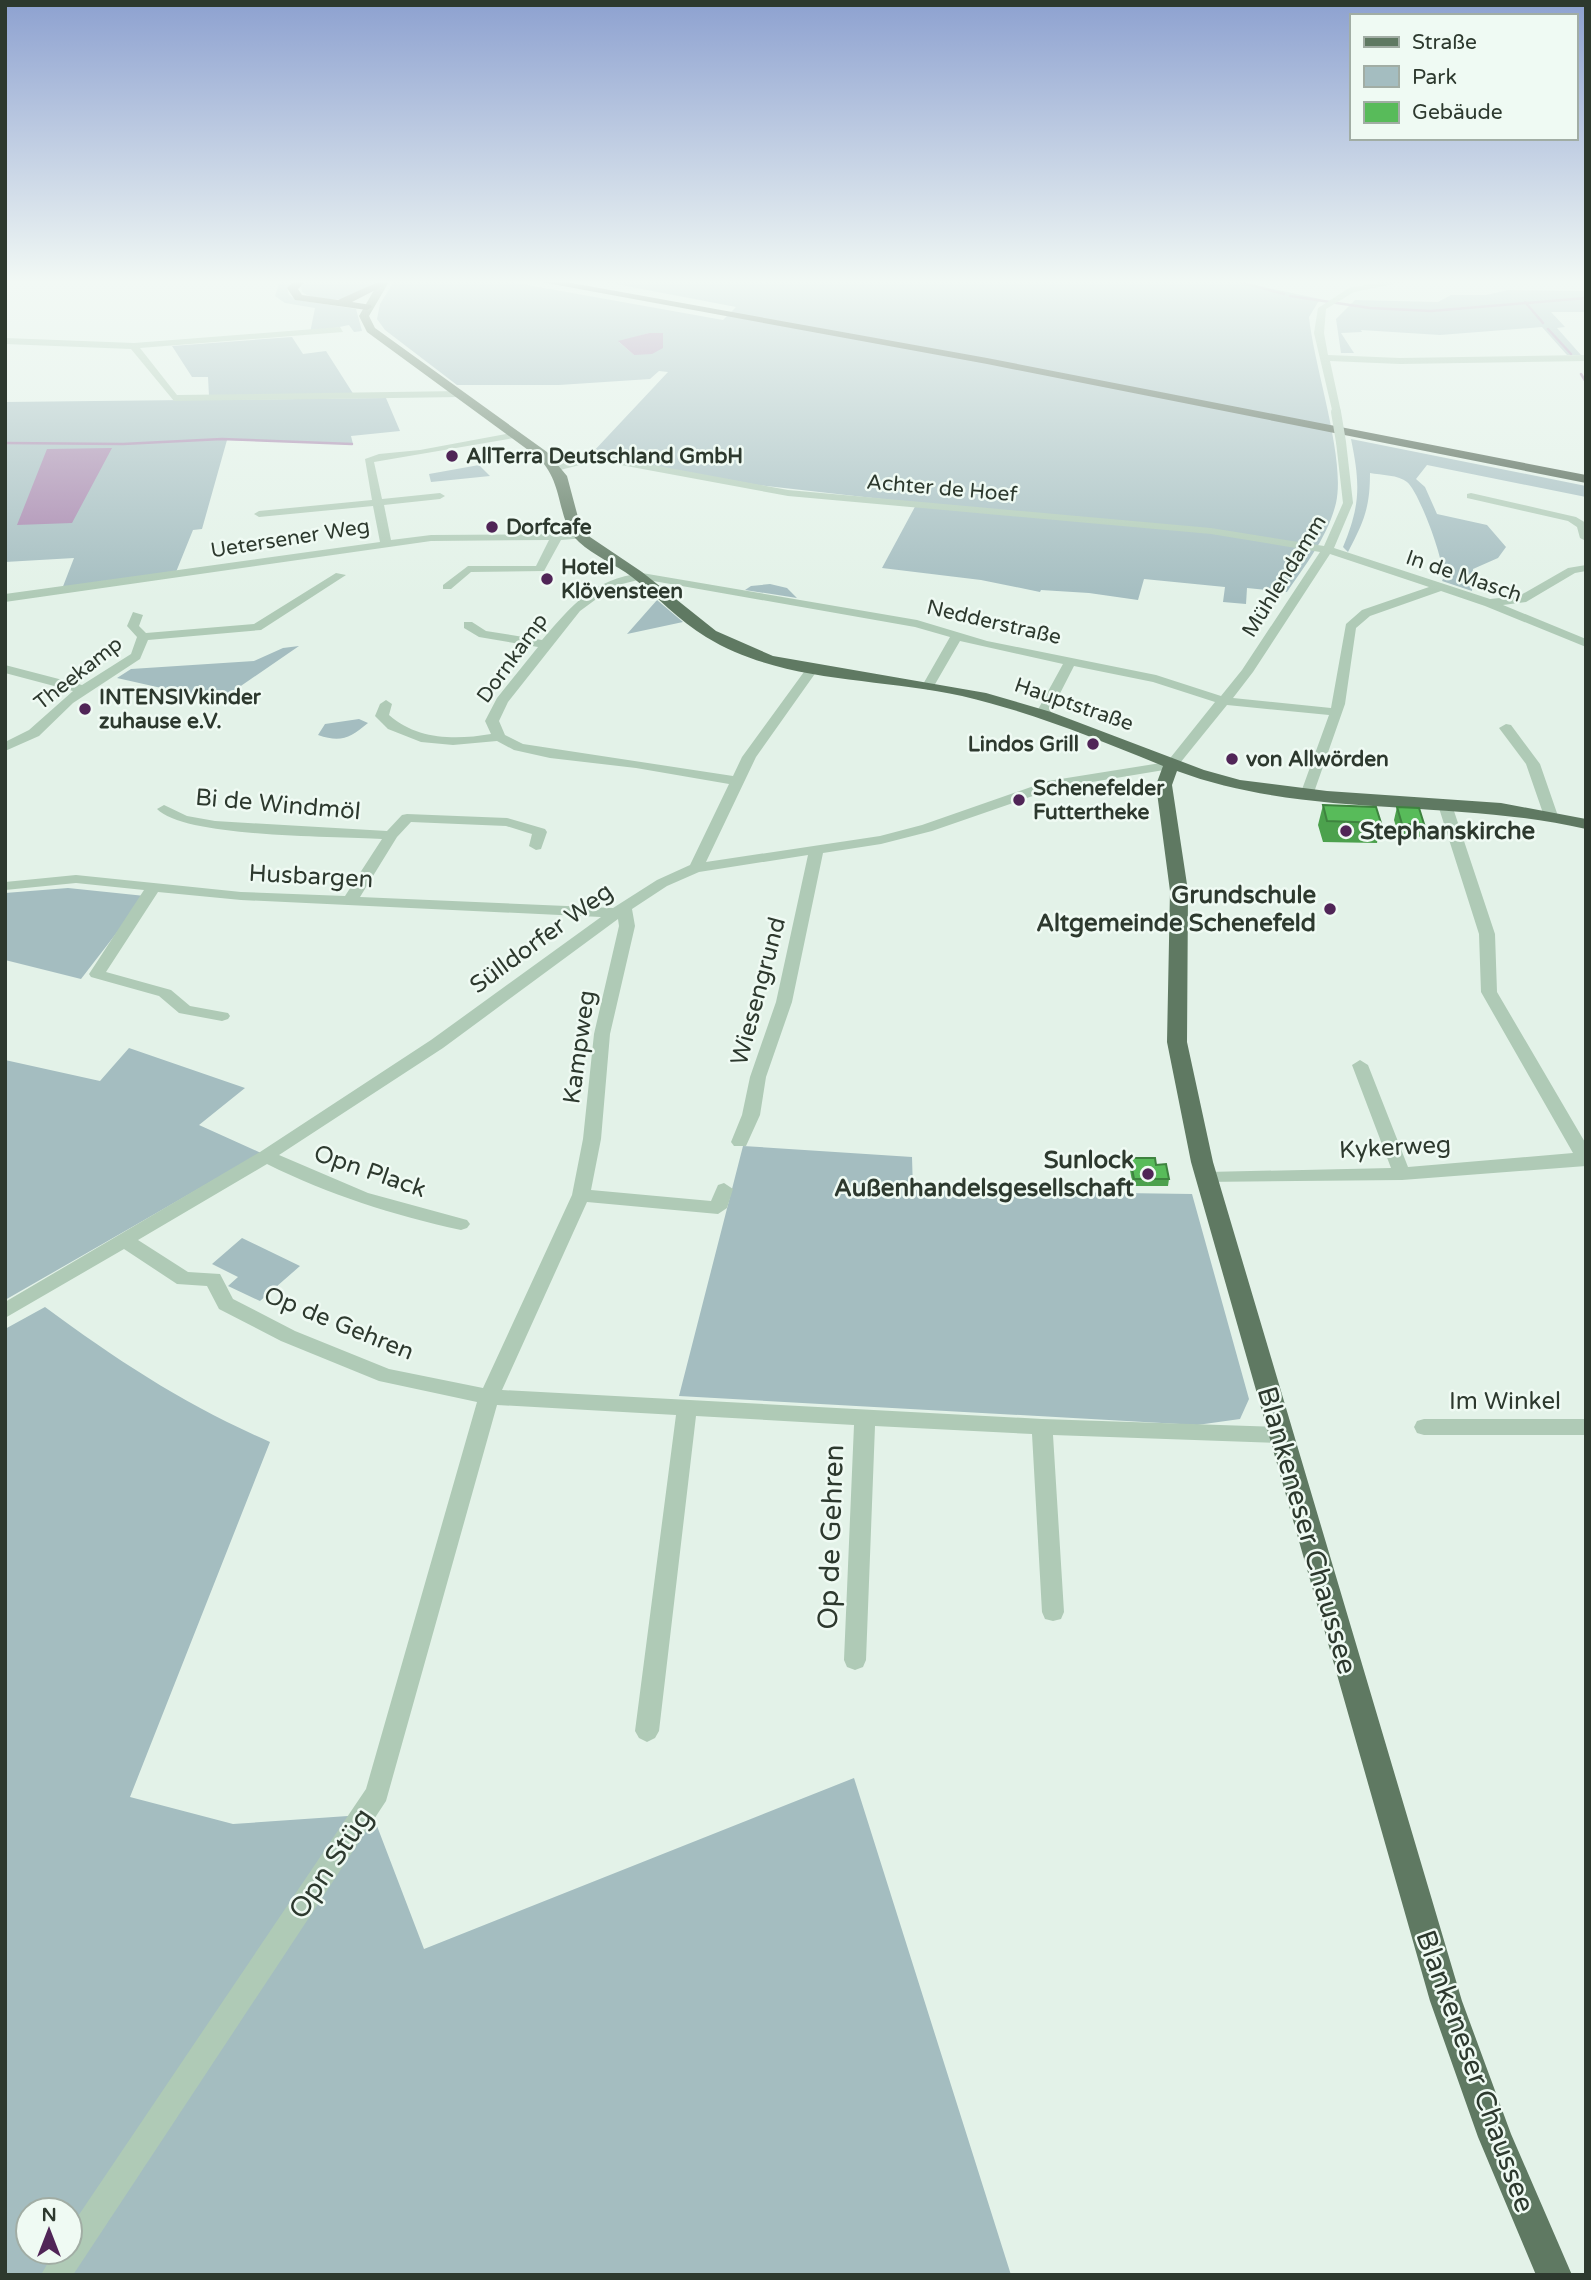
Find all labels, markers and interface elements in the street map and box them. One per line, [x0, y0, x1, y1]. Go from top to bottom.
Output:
legend [1350, 14, 1577, 140]
text: Straße [1412, 30, 1477, 55]
text: Park [1412, 65, 1457, 90]
text: Gebäude [1412, 100, 1503, 125]
place label: AllTerra Deutschland GmbH [466, 444, 743, 469]
marker: AllTerra Deutschland GmbH [444, 448, 460, 464]
street label: Achter de Hoef [866, 469, 1018, 508]
street label: Mühlendamm [1237, 511, 1332, 642]
street label: Uetersener Weg [209, 514, 371, 563]
place label: Dorfcafe [506, 515, 592, 540]
marker: Dorfcafe [484, 519, 500, 535]
street label: In de Masch [1403, 545, 1525, 608]
place label: Hotel Klövensteen [561, 555, 683, 604]
marker: Hotel Klövensteen [539, 571, 555, 587]
street label: Nedderstraße [924, 595, 1064, 650]
street label: Dornkamp [472, 609, 553, 708]
street label: Theekamp [29, 631, 127, 716]
street label: Hauptstraße [1011, 672, 1137, 737]
place label: INTENSIVkinder zuhause e.V. [99, 685, 262, 734]
marker: INTENSIVkinder zuhause e.V. [77, 701, 93, 717]
place label: Lindos Grill [968, 732, 1079, 757]
marker: Lindos Grill [1085, 736, 1101, 752]
place label: von Allwörden [1246, 747, 1389, 772]
marker: von Allwörden [1224, 751, 1240, 767]
place label: Schenefelder Futtertheke [1033, 776, 1165, 825]
street label: Bi de Windmöl [194, 783, 362, 826]
marker: Schenefelder Futtertheke [1011, 792, 1027, 808]
place label: Stephanskirche [1360, 817, 1536, 846]
marker: Stephanskirche [1338, 823, 1354, 839]
street label: Husbargen [248, 859, 374, 894]
street label: Sülldorfer Weg [464, 877, 618, 1000]
place label: Grundschule Altgemeinde Schenefeld [1036, 881, 1316, 938]
marker: Grundschule Altgemeinde Schenefeld [1322, 901, 1338, 917]
street label: Wiesengrund [725, 914, 792, 1068]
street label: Kampweg [557, 989, 602, 1106]
street label: Kykerweg [1338, 1130, 1452, 1165]
street label: Opn Plack [310, 1139, 430, 1204]
place label: Sunlock Außenhandelsgesellschaft [834, 1146, 1135, 1203]
marker: Sunlock Außenhandelsgesellschaft [1140, 1166, 1156, 1182]
street label: Op de Gehren [260, 1280, 418, 1367]
street label: Blankeneser Chaussee [1250, 1382, 1364, 1678]
street label: Im Winkel [1449, 1387, 1561, 1416]
street label: Op de Gehren [811, 1444, 851, 1630]
street label: Opn Stüg [281, 1802, 380, 1926]
street label: Blankeneser Chaussee [1408, 1926, 1542, 2217]
north arrow [14, 2196, 84, 2266]
text: N [41, 2204, 57, 2226]

